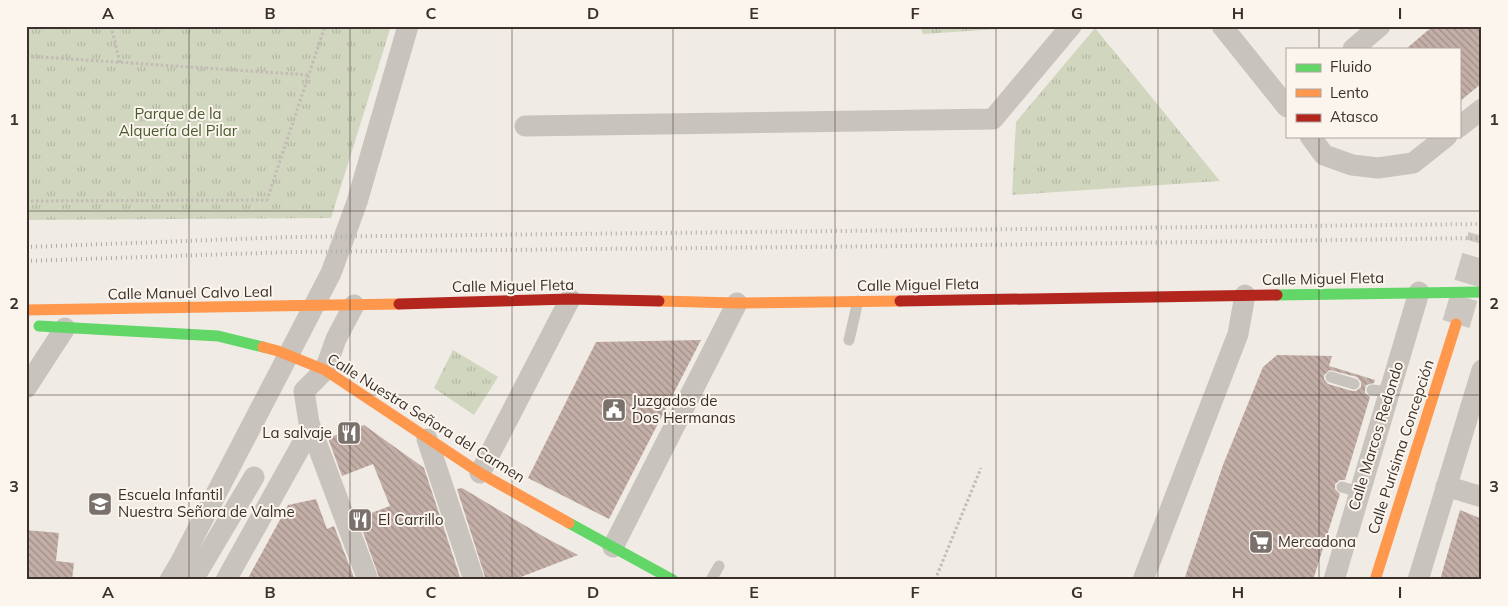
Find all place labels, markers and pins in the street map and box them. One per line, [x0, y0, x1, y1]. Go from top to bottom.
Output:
place label: Juzgados de Dos Hermanas [632, 391, 736, 427]
public building icon: Juzgados de Dos Hermanas [601, 397, 627, 423]
restaurant icon: La salvaje [336, 420, 362, 446]
place label: La salvaje [262, 423, 332, 442]
place label: Escuela Infantil Nuestra Señora de Valme [118, 485, 295, 521]
school or university icon: Escuela Infantil Nuestra Señora de Valme [87, 491, 113, 517]
restaurant icon: El Carrillo [347, 507, 373, 533]
place label: El Carrillo [378, 510, 443, 529]
supermarket icon: Mercadona [1248, 529, 1274, 555]
place label: Mercadona [1278, 532, 1356, 551]

